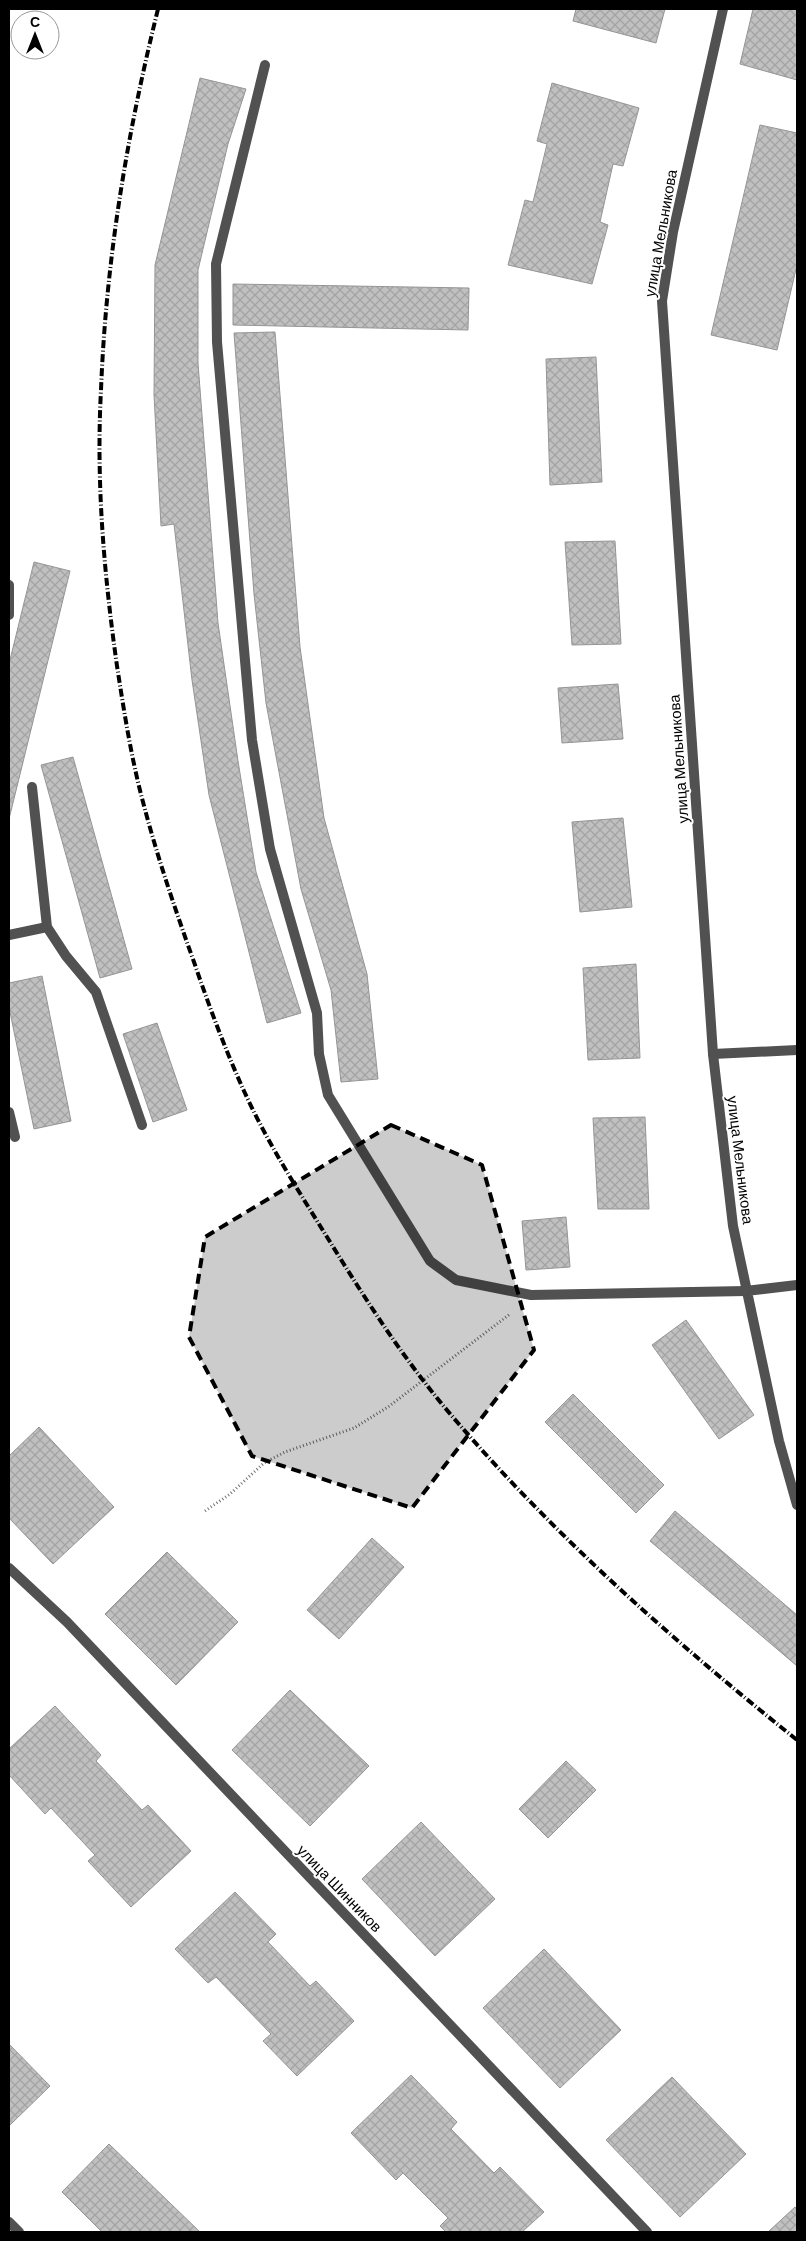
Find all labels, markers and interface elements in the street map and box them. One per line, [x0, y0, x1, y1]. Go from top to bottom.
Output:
north arrow [10, 10, 60, 60]
text: С [30, 13, 40, 30]
street label: улица Мельникова [640, 167, 680, 298]
street label: улица Мельникова [664, 693, 691, 824]
street label: улица Мельникова [724, 1095, 758, 1226]
street label: улица Шинников [294, 1841, 386, 1935]

